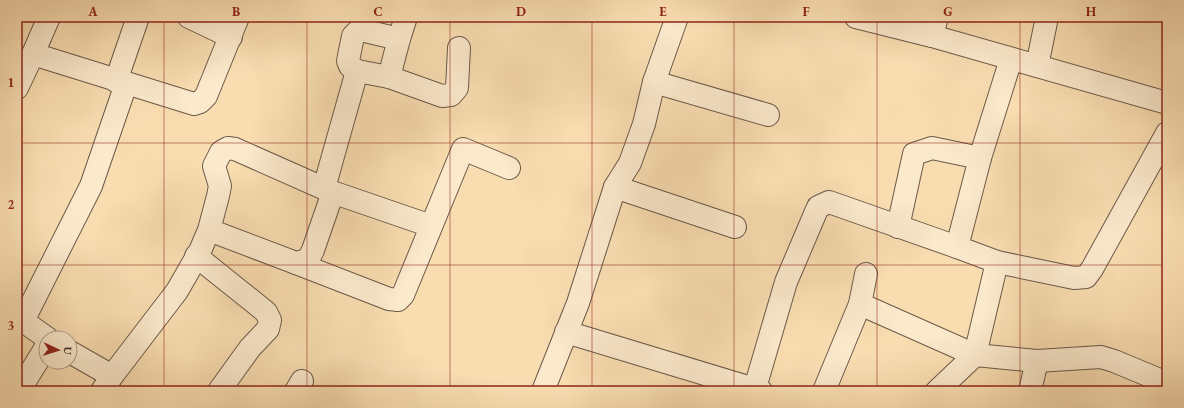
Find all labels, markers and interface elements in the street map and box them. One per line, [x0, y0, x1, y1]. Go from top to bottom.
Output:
text: A [87, 3, 98, 20]
text: B [232, 3, 240, 20]
text: C [373, 3, 383, 20]
text: D [516, 3, 526, 20]
text: E [659, 3, 667, 20]
text: F [802, 3, 810, 20]
text: G [943, 3, 953, 20]
text: H [1086, 3, 1097, 20]
text: 1 [8, 74, 15, 91]
text: 2 [8, 196, 15, 213]
text: 3 [8, 317, 15, 334]
north arrow [38, 330, 78, 370]
text: U [61, 346, 75, 356]

